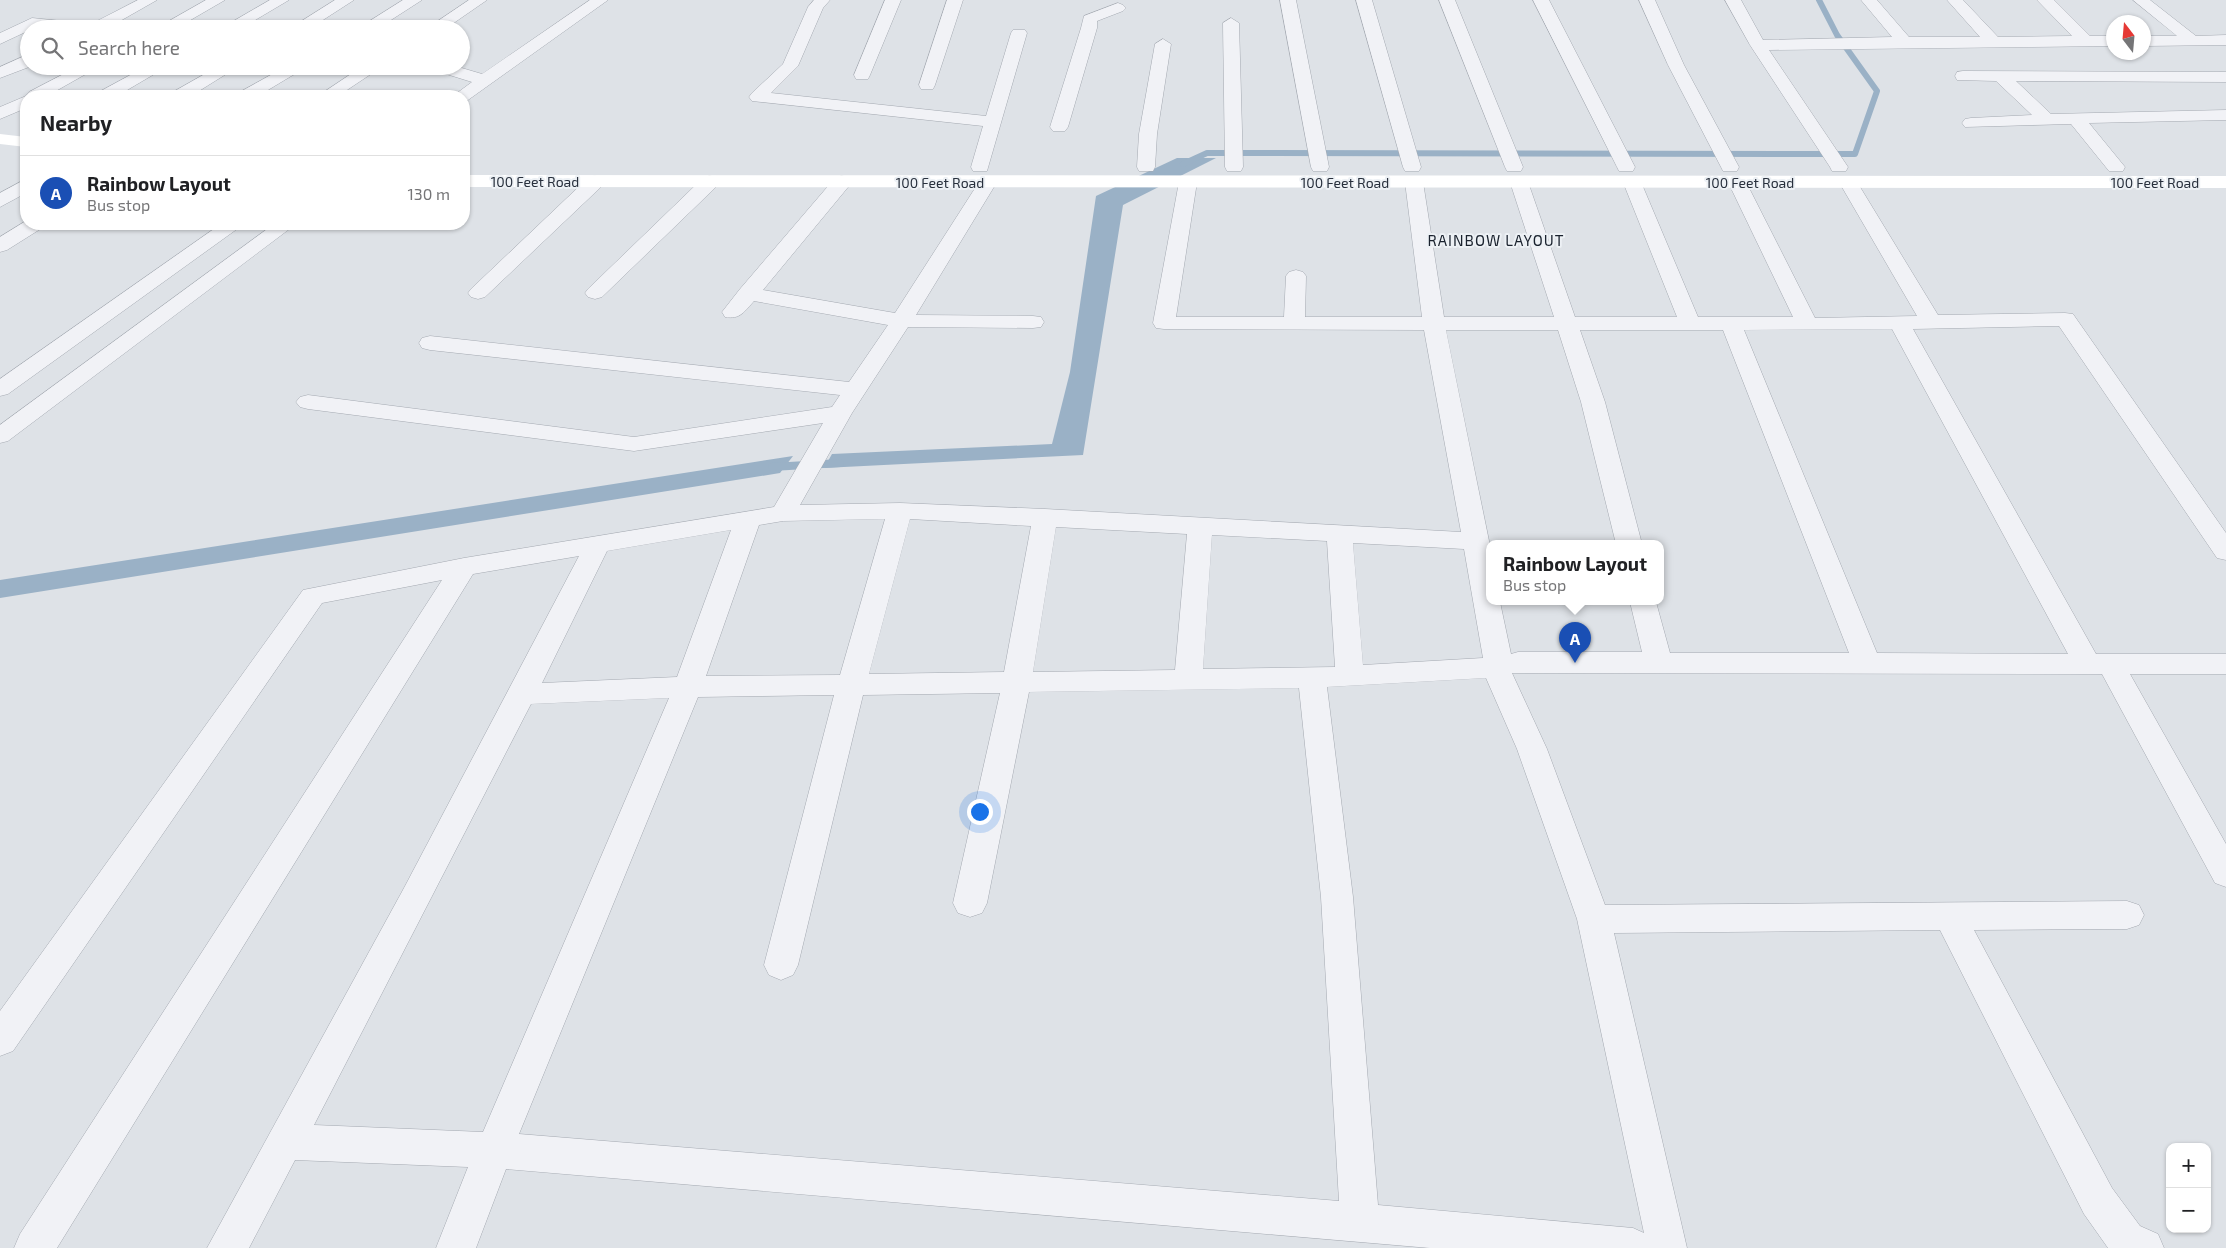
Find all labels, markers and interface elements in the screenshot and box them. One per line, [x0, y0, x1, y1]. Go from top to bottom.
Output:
north arrow [2106, 15, 2151, 60]
search box [20, 20, 470, 75]
icon: search [38, 34, 66, 62]
text: Search here [78, 36, 180, 59]
text: Nearby [40, 110, 112, 135]
text: Rainbow Layout [87, 172, 231, 195]
street label: 100 Feet Road [491, 173, 579, 190]
street label: 100 Feet Road [896, 174, 984, 191]
street label: 100 Feet Road [1301, 174, 1389, 191]
street label: 100 Feet Road [1706, 174, 1794, 191]
street label: 100 Feet Road [2111, 174, 2199, 191]
text: A [51, 184, 61, 203]
text: 130 m [408, 184, 450, 203]
text: Bus stop [87, 195, 150, 214]
district label: RAINBOW LAYOUT [1427, 231, 1565, 249]
popup [1486, 540, 1664, 605]
text: Rainbow Layout [1503, 552, 1647, 575]
text: Bus stop [1503, 575, 1566, 594]
pin: A [1559, 622, 1591, 663]
your location [967, 799, 993, 825]
map controls [2166, 1143, 2211, 1233]
button: + [2166, 1143, 2211, 1188]
button: − [2166, 1188, 2211, 1233]

